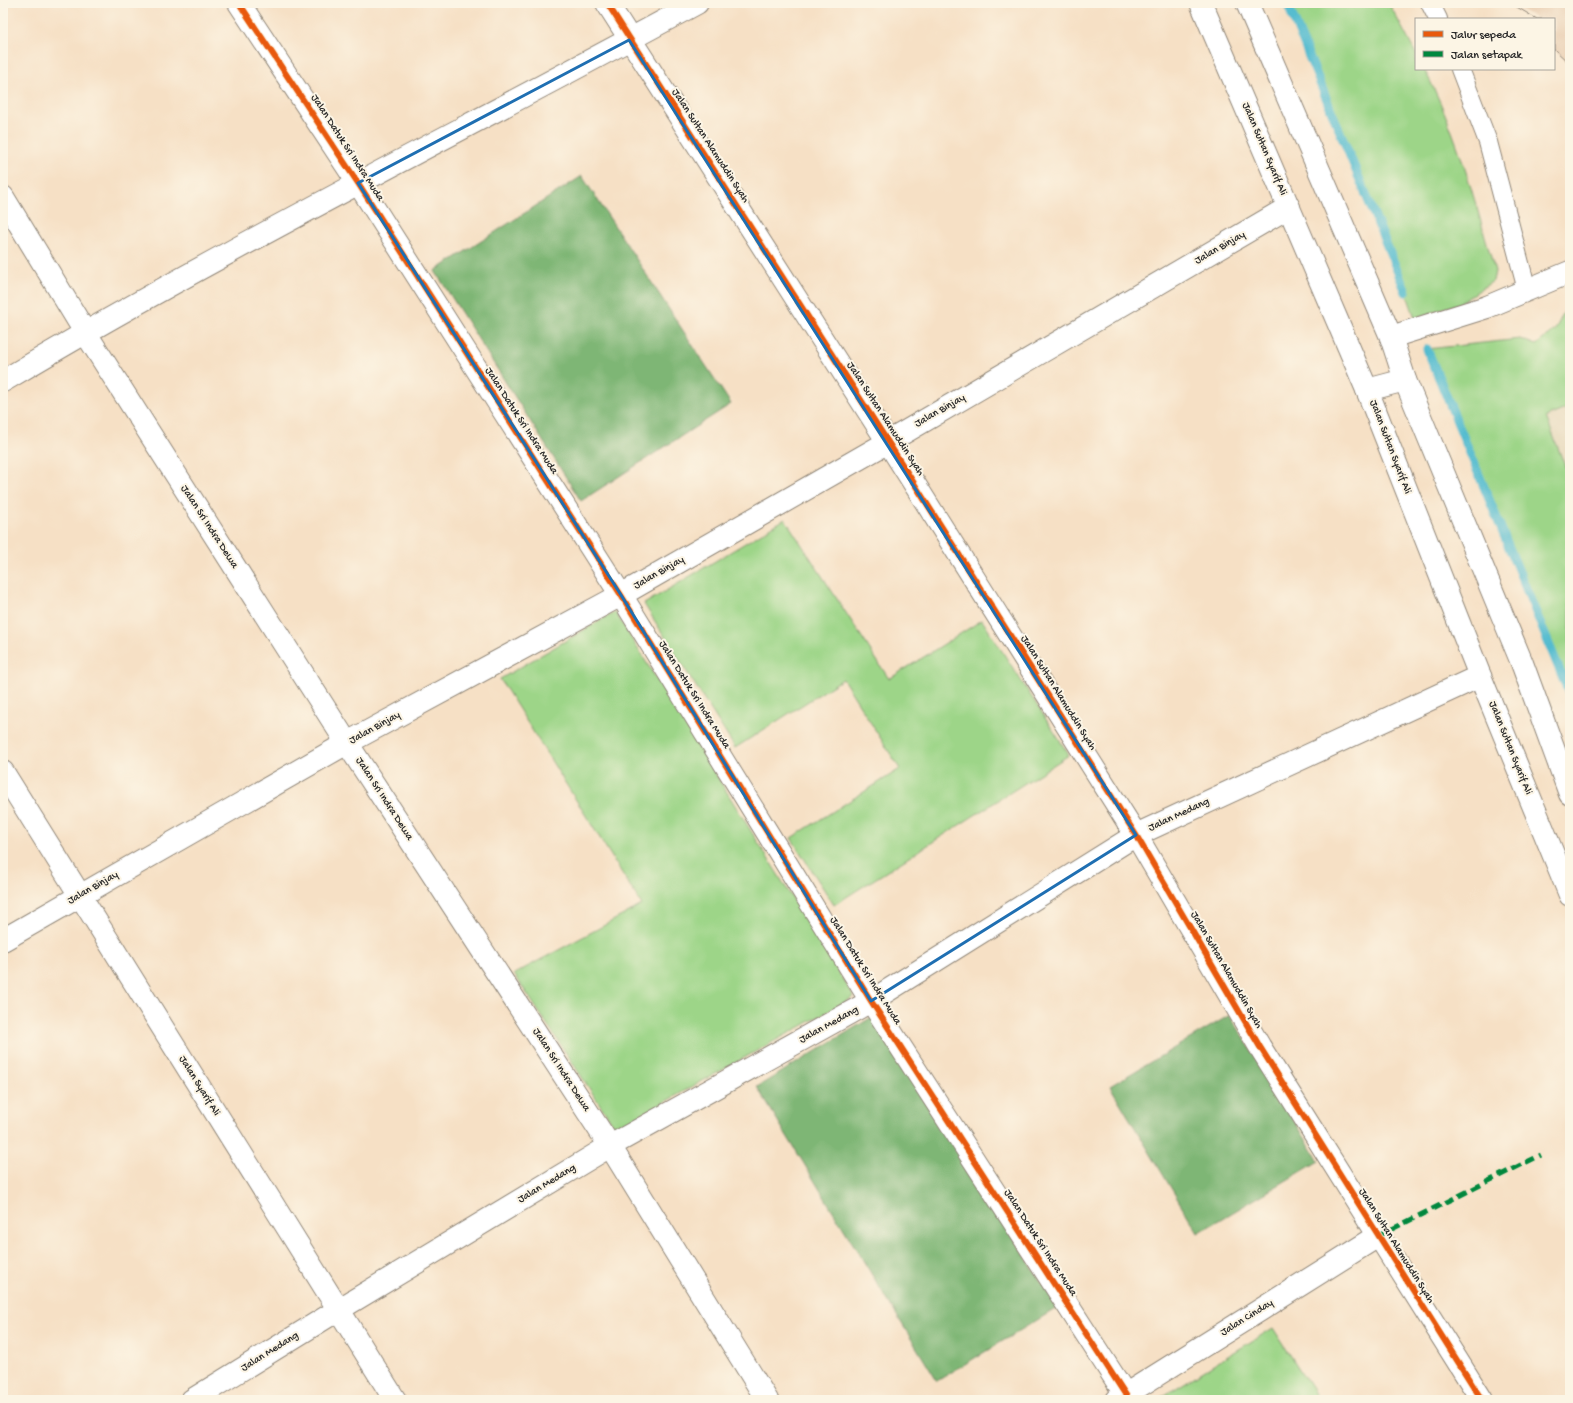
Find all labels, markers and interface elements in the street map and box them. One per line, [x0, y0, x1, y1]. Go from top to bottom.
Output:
legend [1415, 18, 1555, 70]
text: Jalur sepeda [1451, 29, 1516, 43]
text: Jalan setapak [1451, 49, 1524, 63]
street label: Jalan Sultan Alamuddin Syah [669, 87, 751, 205]
street label: Jalan Datuk Sri Indra Muda [308, 92, 387, 204]
street label: Jalan Sultan Syarif Ali [1239, 100, 1290, 197]
street label: Jalan Binjay [1193, 228, 1248, 267]
street label: Jalan Sultan Alamuddin Syah [844, 360, 926, 478]
street label: Jalan Datuk Sri Indra Muda [482, 365, 561, 477]
street label: Jalan Binjay [913, 391, 968, 430]
street label: Jalan Sultan Syarif Ali [1367, 398, 1414, 496]
street label: Jalan Sri Indra Dewa [178, 483, 241, 572]
street label: Jalan Binjay [632, 553, 687, 592]
street label: Jalan Sultan Alamuddin Syah [1018, 633, 1098, 753]
street label: Jalan Datuk Sri Indra Muda [656, 639, 733, 752]
street label: Jalan Sultan Syarif Ali [1486, 699, 1535, 796]
street label: Jalan Binjay [347, 709, 403, 747]
street label: Jalan Sri Indra Dewa [353, 755, 416, 844]
street label: Jalan Medang [1147, 796, 1211, 834]
street label: Jalan Binjay [66, 868, 121, 907]
street label: Jalan Sultan Alamuddin Syah [1188, 909, 1264, 1031]
street label: Jalan Datuk Sri Indra Muda [827, 915, 904, 1028]
street label: Jalan Medang [797, 1004, 861, 1046]
street label: Jalan Sri Indra Dewa [530, 1026, 593, 1115]
street label: Jalan Syarif Ali [176, 1053, 223, 1118]
street label: Jalan Medang [516, 1162, 578, 1206]
street label: Jalan Sultan Alamuddin Syah [1356, 1186, 1436, 1306]
street label: Jalan Datuk Sri Indra Muda [1001, 1187, 1080, 1299]
street label: Jalan Cinday [1218, 1297, 1276, 1339]
street label: Jalan Medang [239, 1330, 301, 1374]

